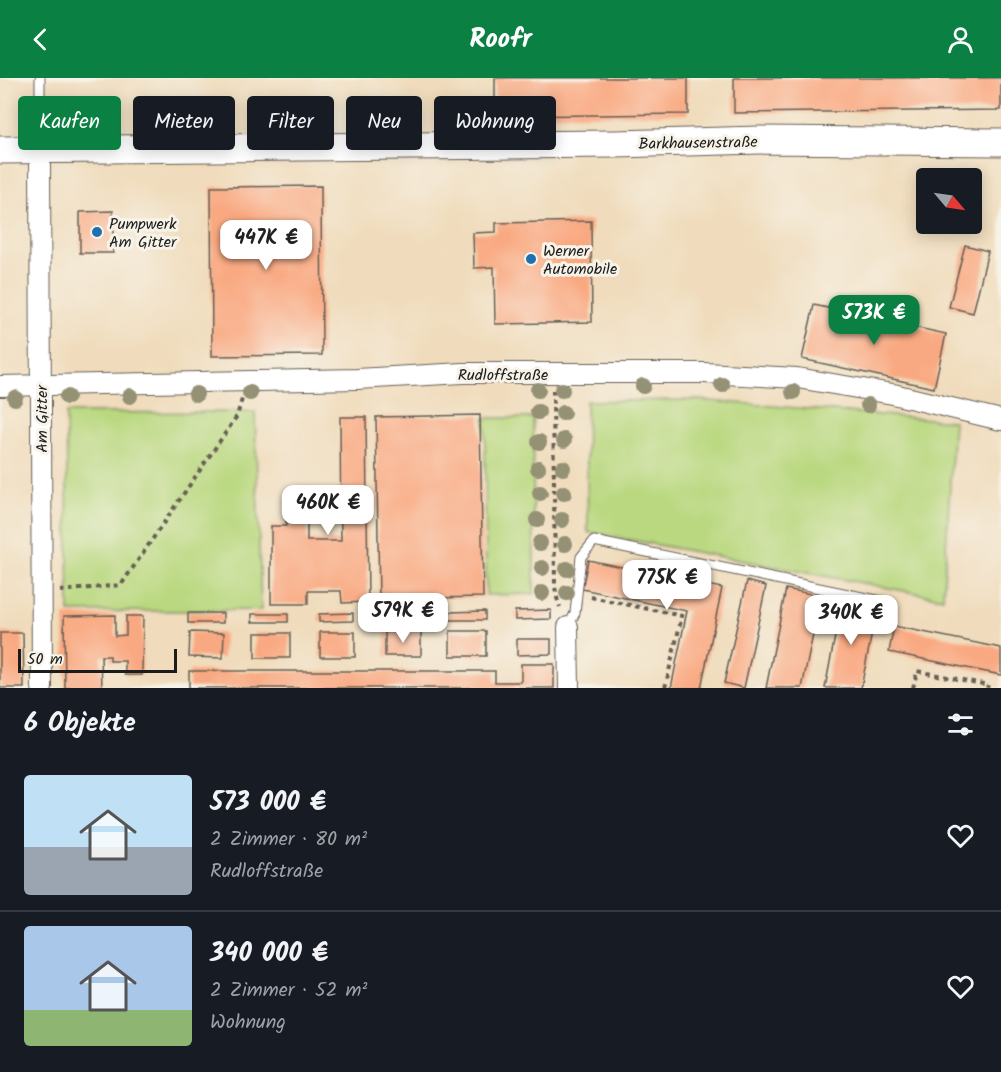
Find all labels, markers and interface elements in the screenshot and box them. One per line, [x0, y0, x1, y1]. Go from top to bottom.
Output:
text: Roofr [469, 18, 532, 61]
icon: back [24, 23, 57, 56]
icon: person [944, 23, 977, 56]
chip: Kaufen [18, 96, 121, 150]
chip: Mieten [133, 96, 235, 150]
chip: Filter [247, 96, 334, 150]
chip: Neu [346, 96, 422, 150]
chip: Wohnung [434, 96, 556, 150]
street label: Barkhausenstraße [638, 130, 758, 157]
north arrow [916, 168, 982, 234]
map controls [916, 168, 982, 234]
place label: Pumpwerk Am Gitter [109, 212, 178, 255]
pin: 447K € [217, 220, 315, 271]
text: 447K € [234, 223, 298, 255]
marker: Pumpwerk Am Gitter [90, 225, 104, 239]
place label: Werner Automobile [543, 239, 617, 282]
marker: Werner Automobile [524, 252, 538, 266]
pin: 573K € [825, 295, 923, 346]
text: 573K € [843, 298, 905, 330]
street label: Rudloffstraße [458, 363, 548, 388]
street label: Am Gitter [30, 384, 55, 453]
pin: 460K € [279, 485, 377, 536]
text: 460K € [296, 488, 360, 520]
pin: 775K € [618, 560, 716, 611]
text: 775K € [636, 563, 698, 595]
pin: 579K € [354, 593, 452, 644]
pin: 340K € [802, 595, 900, 646]
text: 579K € [372, 596, 434, 628]
text: 340K € [819, 598, 883, 630]
scale bar [18, 646, 177, 674]
text: 50 m [27, 647, 63, 672]
text: 6 Objekte [24, 703, 136, 745]
icon: filters [944, 708, 977, 741]
text: 573 000 € [210, 782, 326, 824]
icon: home [72, 799, 144, 871]
icon: heart [944, 819, 977, 852]
text: 2 Zimmer · 80 m² [210, 824, 367, 856]
text: Rudloffstraße [210, 856, 323, 888]
text: 340 000 € [210, 933, 328, 975]
icon: home [72, 950, 144, 1022]
icon: heart [944, 970, 977, 1003]
text: 2 Zimmer · 52 m² [210, 975, 368, 1007]
text: Wohnung [210, 1007, 286, 1039]

